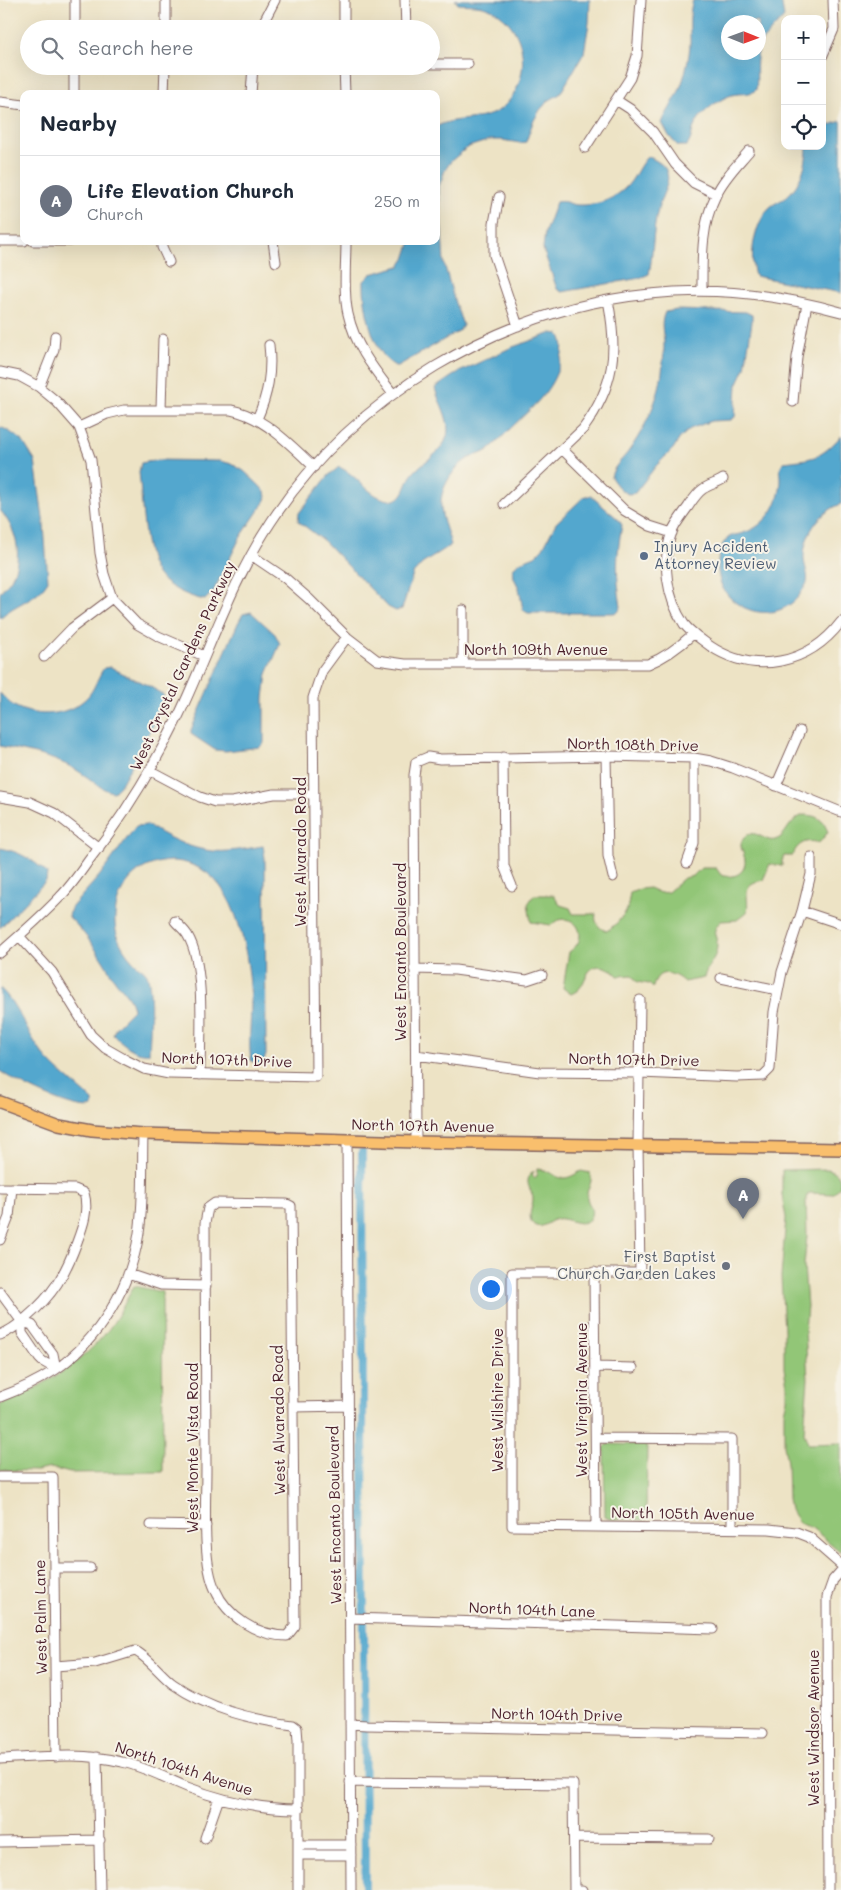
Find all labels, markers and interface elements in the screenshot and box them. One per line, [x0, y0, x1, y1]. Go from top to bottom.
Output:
north arrow [721, 15, 766, 60]
map controls [781, 15, 826, 150]
button: + [781, 15, 826, 60]
search box [20, 20, 440, 75]
icon: search [38, 34, 66, 62]
text: Search here [78, 35, 194, 60]
button: − [781, 60, 826, 105]
button: locate [781, 105, 826, 150]
text: Nearby [40, 109, 117, 136]
text: Life Elevation Church [87, 178, 294, 203]
text: A [50, 190, 62, 211]
text: 250 m [374, 190, 420, 211]
text: Church [87, 203, 143, 224]
place label: Injury Accident Attorney Review [654, 536, 777, 573]
marker: Injury Accident Attorney Review [638, 550, 650, 562]
street label: West Crystal Gardens Parkway [125, 557, 240, 774]
street label: North 109th Avenue [464, 639, 608, 659]
street label: North 108th Drive [567, 733, 699, 755]
street label: West Alvarado Road [290, 777, 310, 927]
street label: West Encanto Boulevard [390, 863, 410, 1041]
street label: North 107th Drive [161, 1047, 293, 1071]
street label: North 107th Drive [568, 1048, 700, 1070]
street label: North 107th Avenue [351, 1114, 495, 1136]
pin: A [727, 1178, 759, 1219]
place label: First Baptist Church Garden Lakes [557, 1246, 716, 1283]
marker: First Baptist Church Garden Lakes [720, 1260, 732, 1272]
your location [478, 1276, 504, 1302]
street label: West Virginia Avenue [571, 1322, 591, 1478]
street label: West Wilshire Drive [487, 1328, 507, 1472]
street label: West Alvarado Road [267, 1345, 289, 1495]
street label: West Monte Vista Road [182, 1363, 202, 1533]
street label: West Encanto Boulevard [322, 1426, 346, 1604]
street label: North 105th Avenue [611, 1502, 755, 1524]
street label: West Palm Lane [29, 1559, 51, 1675]
street label: North 104th Lane [468, 1597, 596, 1621]
street label: West Windsor Avenue [803, 1649, 823, 1807]
street label: North 104th Drive [491, 1703, 623, 1725]
street label: North 104th Avenue [113, 1736, 256, 1800]

